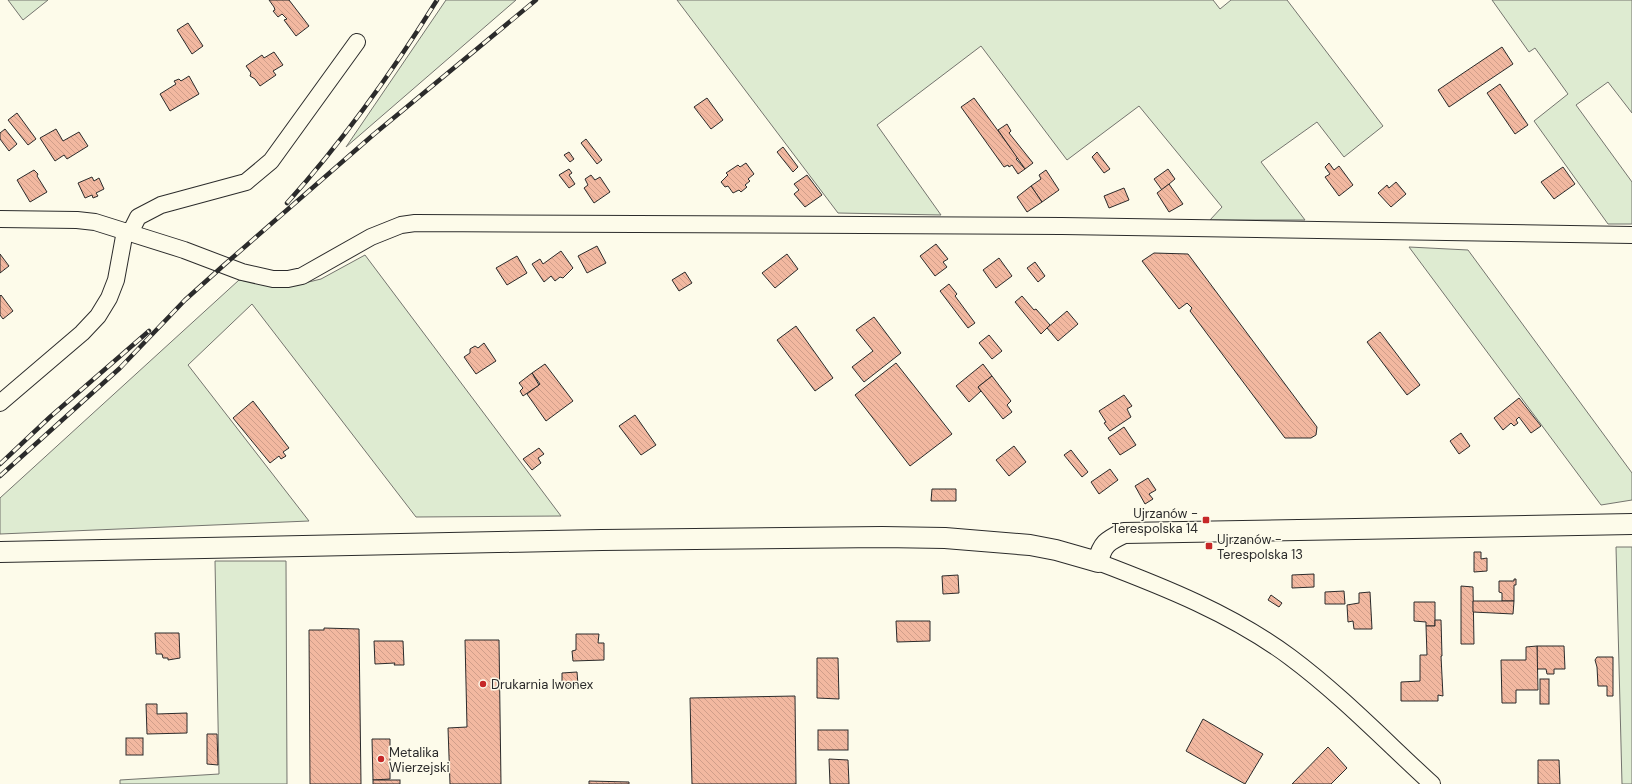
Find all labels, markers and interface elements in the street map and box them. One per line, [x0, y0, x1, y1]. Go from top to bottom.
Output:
place label: Ujrzanów - Terespolska 14 [1112, 505, 1198, 537]
marker: Ujrzanów - Terespolska 14 [1201, 515, 1211, 525]
place label: Ujrzanów - Terespolska 13 [1217, 531, 1303, 563]
marker: Ujrzanów - Terespolska 13 [1204, 541, 1214, 551]
place label: Drukarnia Iwonex [491, 676, 594, 693]
marker: Drukarnia Iwonex [478, 679, 488, 689]
place label: Metalika Wierzejski [389, 744, 450, 776]
marker: Metalika Wierzejski [376, 754, 386, 764]

